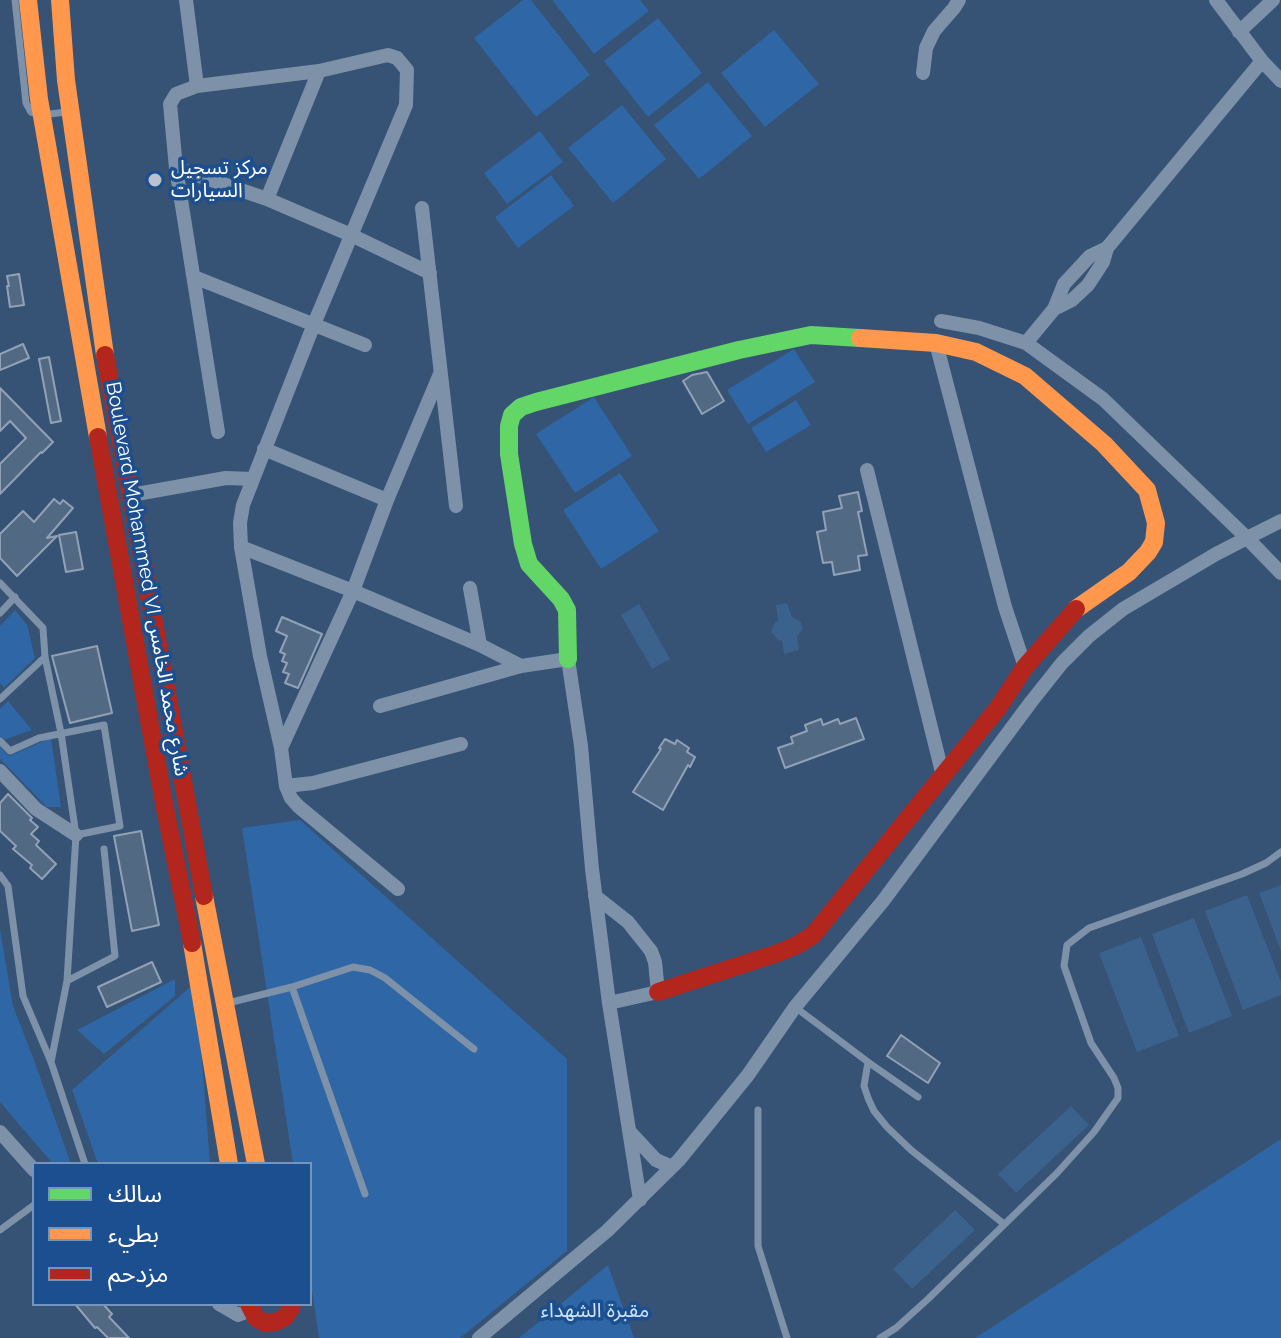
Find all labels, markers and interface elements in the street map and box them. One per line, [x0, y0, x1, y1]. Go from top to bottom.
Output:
place label: مركز تسجيل السيارات [171, 156, 268, 203]
marker: مركز تسجيل السيارات [146, 171, 164, 189]
street label: Boulevard Mohammed VI شارع محمد الخامس [100, 380, 194, 778]
legend [32, 1162, 312, 1306]
text: سالك [108, 1179, 162, 1208]
text: بطيء [108, 1219, 159, 1248]
text: مزدحم [108, 1259, 168, 1288]
park label: مقبرة الشهداء [541, 1299, 649, 1323]

